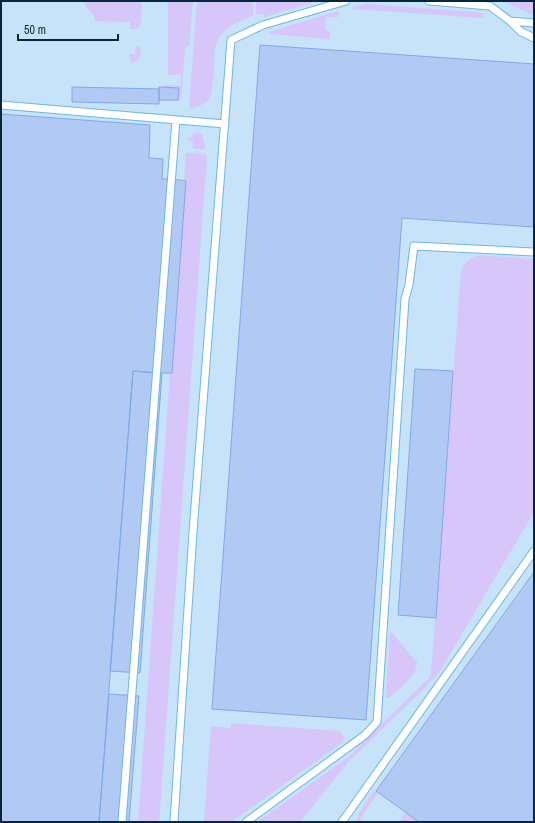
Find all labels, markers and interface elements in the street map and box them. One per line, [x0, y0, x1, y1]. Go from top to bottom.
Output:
scale bar [18, 16, 118, 42]
text: 50 m [24, 22, 46, 38]

